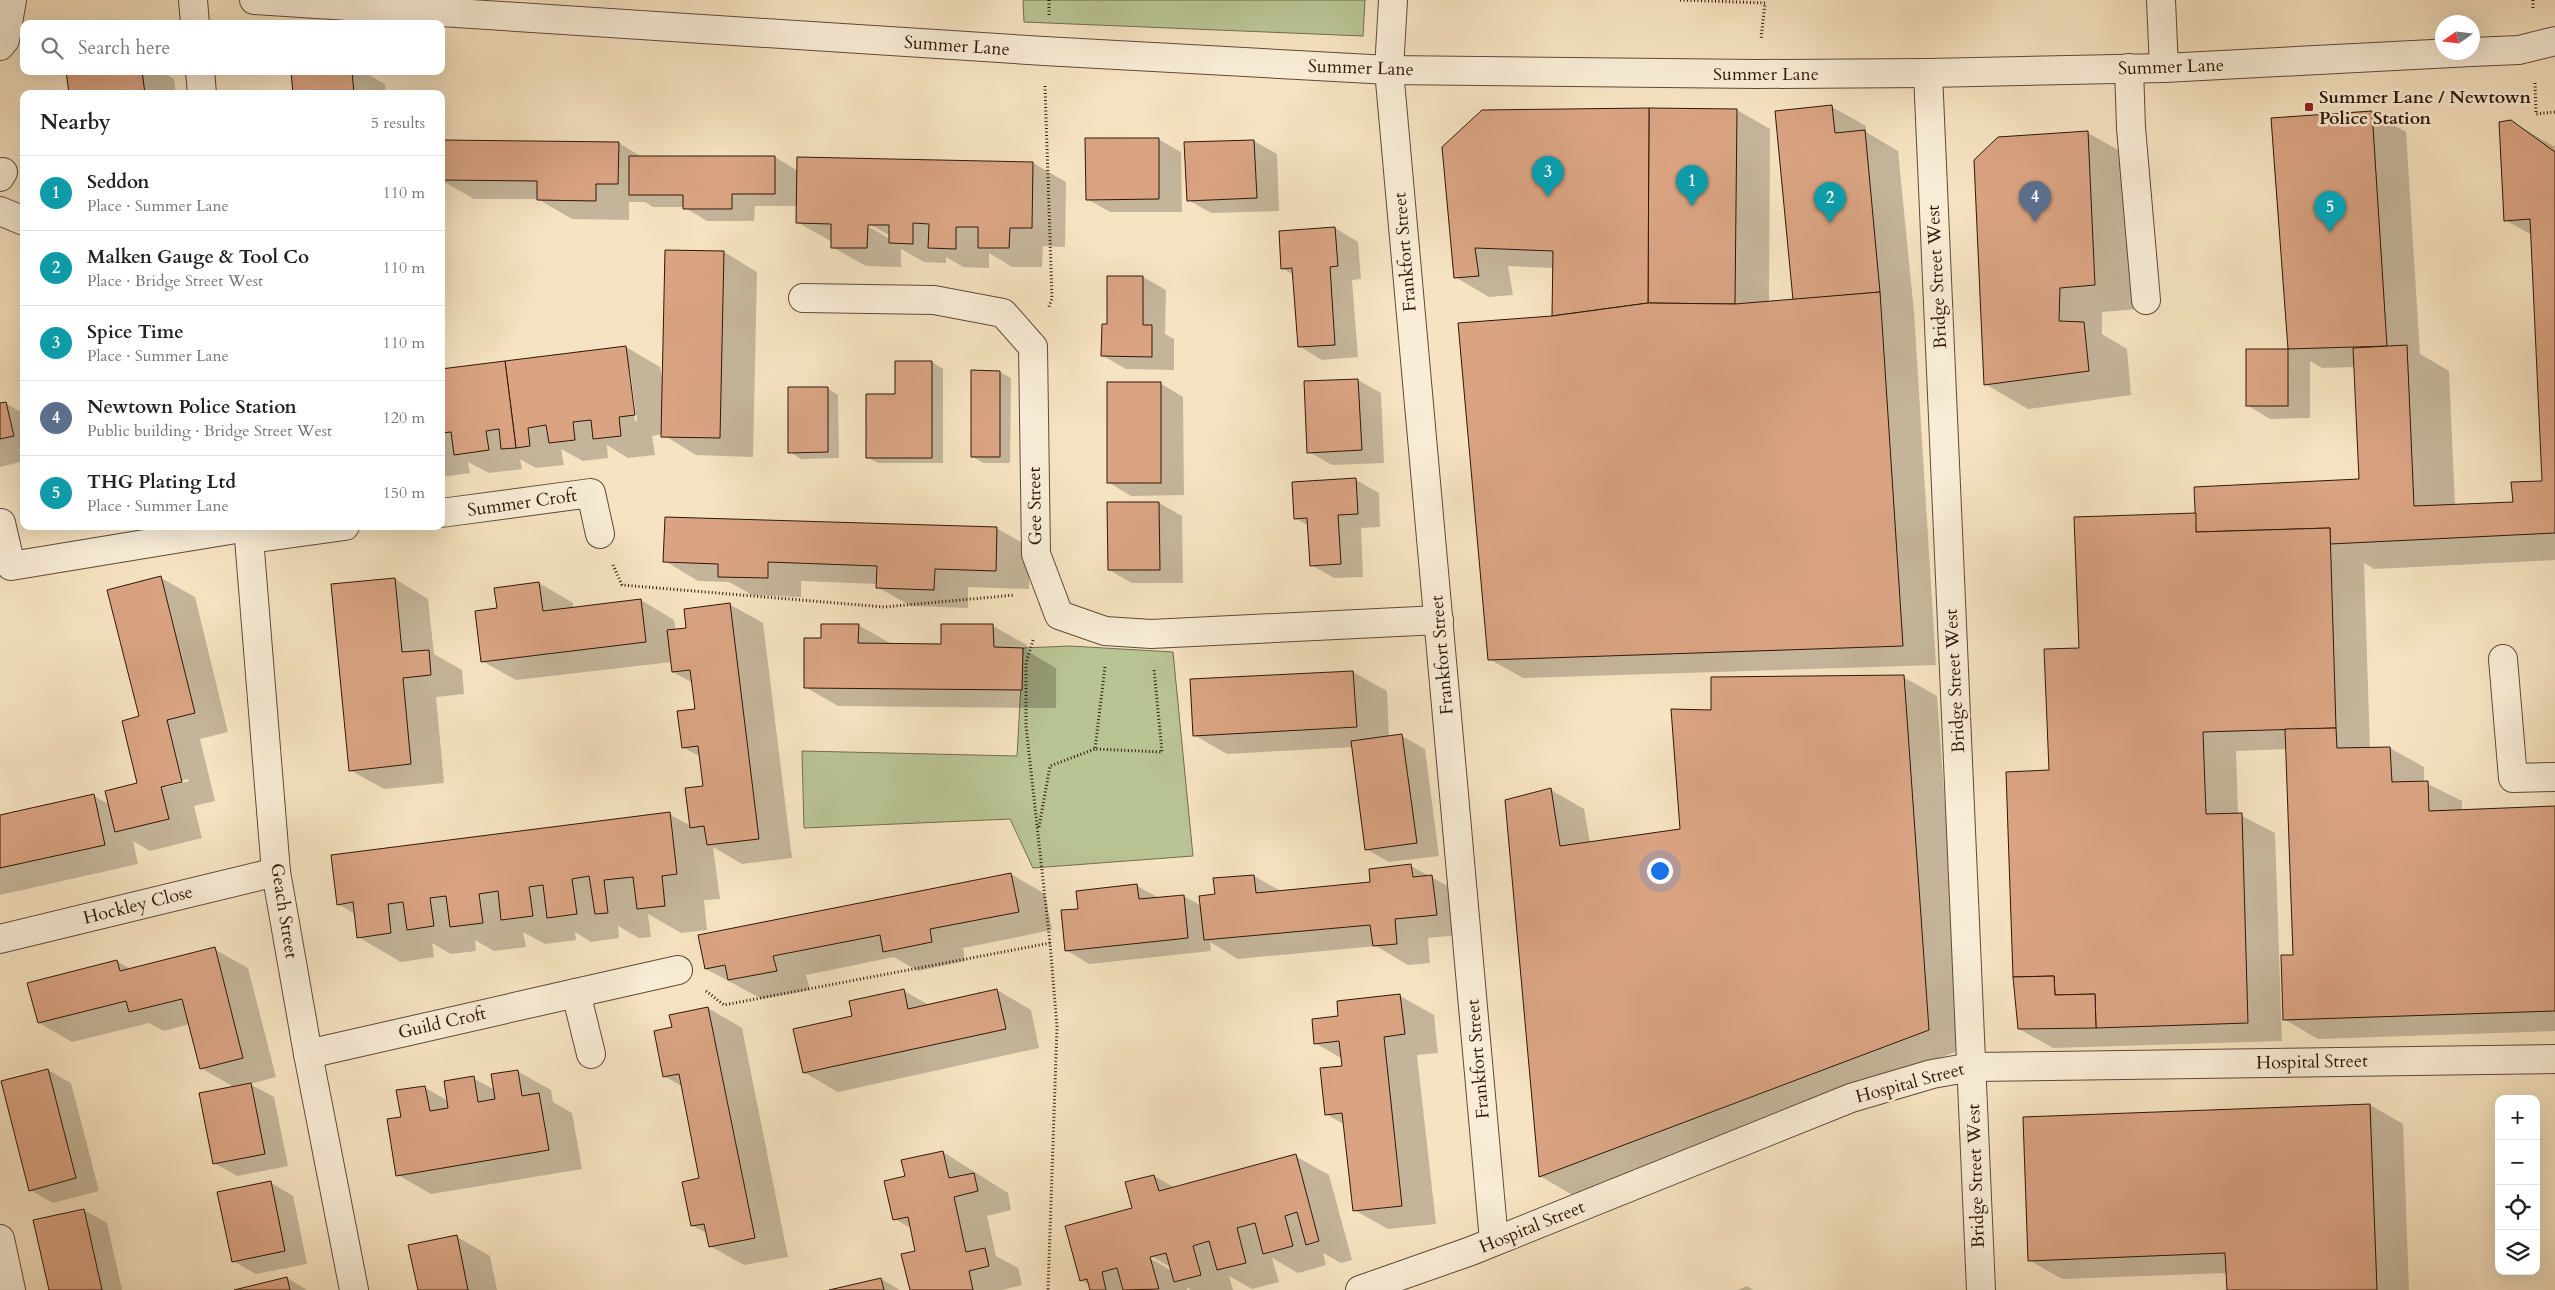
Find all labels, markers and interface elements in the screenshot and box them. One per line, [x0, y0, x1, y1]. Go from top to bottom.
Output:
north arrow [2435, 15, 2480, 60]
search box [20, 20, 445, 75]
street label: Summer Lane [903, 30, 1011, 62]
icon: search [38, 34, 66, 62]
text: Search here [78, 35, 170, 61]
street label: Summer Lane [2118, 53, 2224, 81]
street label: Summer Lane [1308, 54, 1414, 82]
street label: Summer Lane [1713, 62, 1819, 87]
place label: Summer Lane / Newtown Police Station [2319, 85, 2532, 131]
marker: Summer Lane / Newtown Police Station [2303, 101, 2315, 113]
text: Nearby [40, 108, 111, 137]
text: 5 results [371, 112, 425, 134]
pin: 3 [1532, 156, 1564, 197]
pin: 1 [1676, 165, 1708, 206]
text: Seddon [87, 169, 150, 195]
pin: 4 [2019, 181, 2051, 222]
text: 1 [52, 182, 60, 204]
text: 110 m [383, 182, 425, 204]
pin: 2 [1814, 182, 1846, 223]
street label: Frankfort Street [1387, 191, 1423, 313]
pin: 5 [2314, 191, 2346, 232]
text: Place · Summer Lane [87, 195, 229, 217]
street label: Bridge Street West [1921, 204, 1953, 350]
text: Malken Gauge & Tool Co [87, 244, 309, 270]
text: 2 [52, 257, 60, 279]
text: 110 m [383, 257, 425, 279]
text: Place · Bridge Street West [87, 270, 263, 292]
text: Spice Time [87, 319, 184, 345]
text: 3 [52, 332, 60, 354]
text: 110 m [383, 332, 425, 354]
text: Place · Summer Lane [87, 345, 229, 367]
text: Newtown Police Station [87, 394, 297, 420]
text: 4 [52, 407, 60, 429]
text: 120 m [383, 407, 425, 429]
text: Public building · Bridge Street West [87, 420, 332, 442]
street label: Gee Street [1022, 466, 1048, 546]
text: THG Plating Ltd [87, 469, 236, 495]
text: 5 [52, 482, 60, 504]
text: 150 m [383, 482, 425, 504]
street label: Summer Croft [466, 483, 579, 523]
text: Place · Summer Lane [87, 495, 229, 517]
street label: Frankfort Street [1424, 594, 1460, 716]
street label: Bridge Street West [1939, 608, 1971, 754]
your location [1647, 858, 1673, 884]
street label: Geach Street [264, 861, 304, 961]
street label: Hockley Close [81, 879, 195, 931]
street label: Frankfort Street [1460, 998, 1496, 1120]
street label: Guild Croft [396, 1001, 489, 1045]
street label: Hospital Street [2256, 1049, 2368, 1075]
street label: Hospital Street [1853, 1056, 1967, 1110]
map controls [2495, 1095, 2540, 1275]
button: + [2495, 1095, 2540, 1140]
street label: Bridge Street West [1961, 1103, 1991, 1249]
button: − [2495, 1140, 2540, 1185]
button: locate [2495, 1185, 2540, 1230]
street label: Hospital Street [1476, 1194, 1589, 1259]
button: layers [2495, 1230, 2540, 1275]

